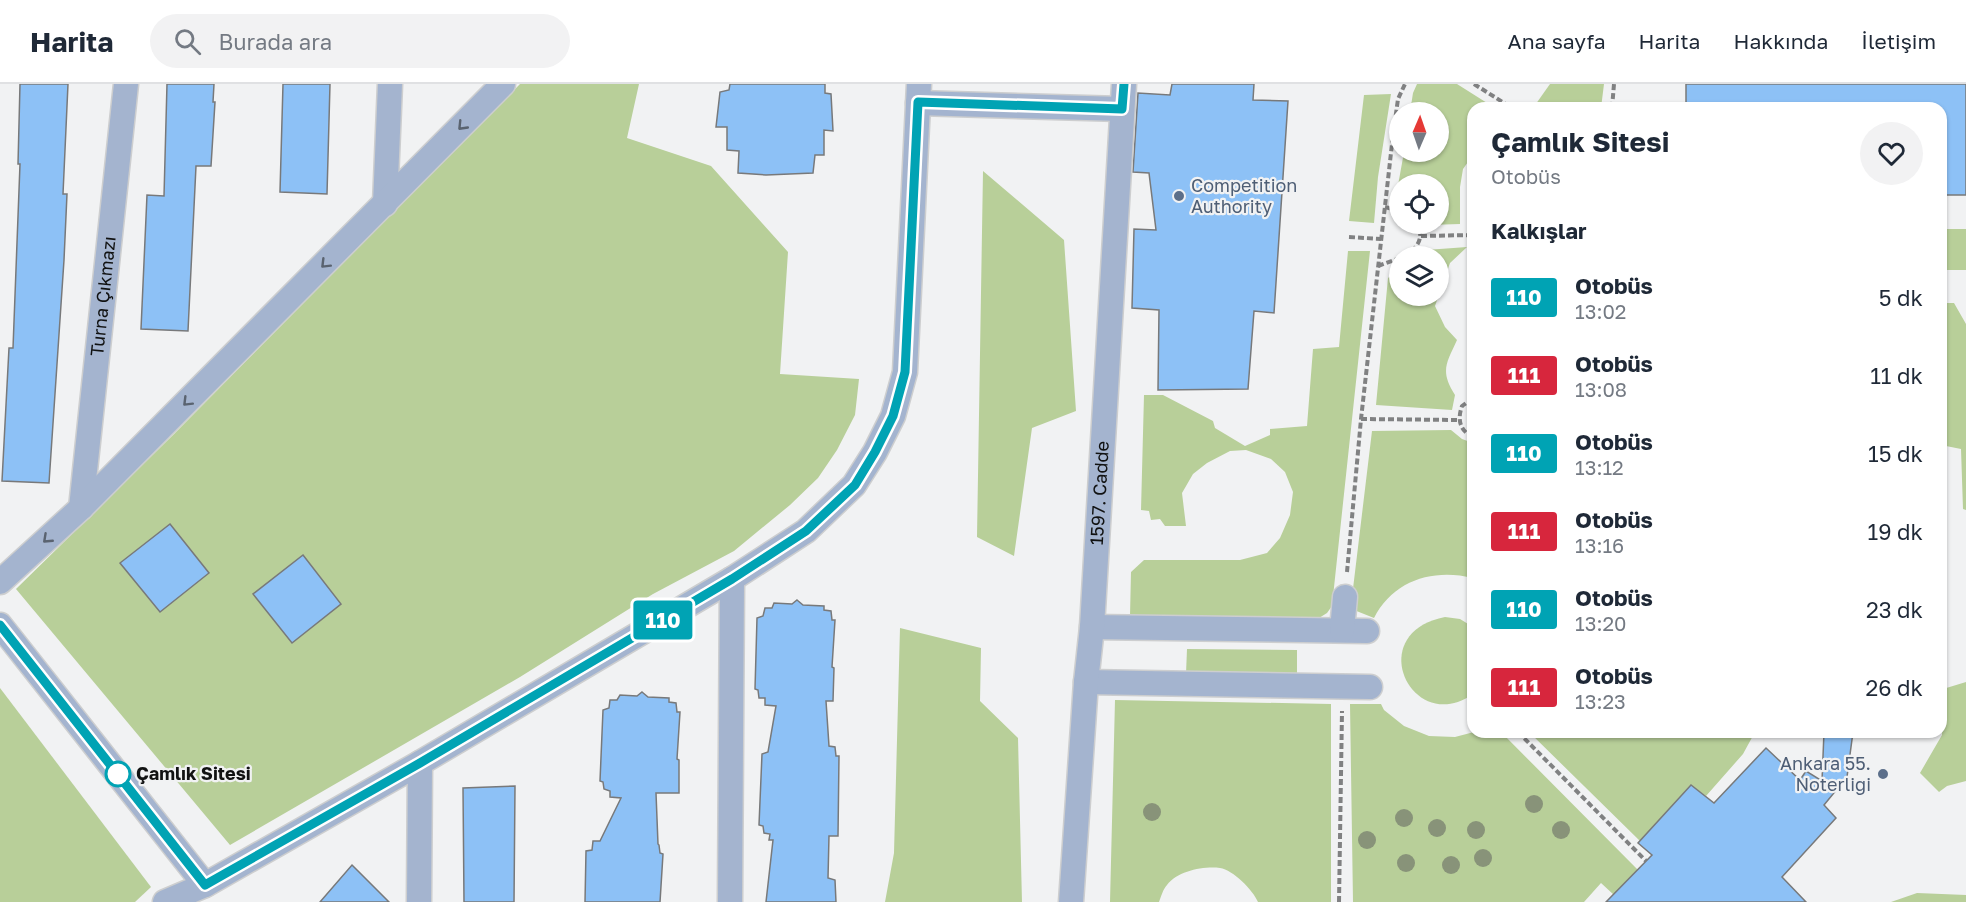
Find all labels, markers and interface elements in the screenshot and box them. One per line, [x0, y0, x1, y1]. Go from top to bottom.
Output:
search box [150, 14, 570, 68]
text: Harita [30, 25, 114, 58]
icon: search [171, 25, 204, 58]
text: Burada ara [219, 28, 332, 55]
text: Ana sayfa [1508, 28, 1606, 54]
text: Harita [1639, 28, 1700, 54]
text: Hakkında [1733, 28, 1828, 54]
text: İletişim [1861, 28, 1936, 54]
north arrow [1389, 102, 1449, 162]
map controls [1389, 102, 1449, 306]
one-way arrow [458, 118, 469, 129]
button: heart [1860, 122, 1923, 185]
text: Çamlık Sitesi [1491, 125, 1669, 158]
text: Otobüs [1491, 164, 1561, 188]
place label: Competition Authority [1191, 174, 1297, 217]
button: locate [1389, 174, 1449, 234]
marker: Competition Authority [1172, 189, 1186, 203]
text: Kalkışlar [1491, 217, 1587, 244]
street label: Turna Çıkmazı [85, 235, 120, 357]
button: layers [1389, 246, 1449, 306]
one-way arrow [321, 257, 332, 268]
text: Otobüs [1575, 272, 1653, 299]
text: 110 [1506, 284, 1542, 310]
text: 5 dk [1879, 284, 1923, 311]
text: 13:02 [1575, 299, 1626, 323]
text: Otobüs [1575, 350, 1653, 377]
text: 111 [1508, 362, 1540, 388]
text: 11 dk [1870, 362, 1923, 389]
text: 13:08 [1575, 377, 1627, 401]
one-way arrow [183, 395, 194, 406]
text: Otobüs [1575, 428, 1653, 455]
street label: 1597. Cadde [1085, 440, 1113, 546]
text: 110 [1506, 440, 1542, 466]
text: 15 dk [1868, 440, 1923, 467]
text: 13:12 [1575, 455, 1624, 479]
text: Otobüs [1575, 506, 1653, 533]
text: 111 [1508, 518, 1540, 544]
text: 19 dk [1868, 518, 1923, 545]
one-way arrow [44, 532, 54, 543]
text: 13:16 [1575, 533, 1624, 557]
text: Otobüs [1575, 584, 1653, 611]
text: 110 [1506, 596, 1542, 622]
text: 23 dk [1866, 596, 1923, 623]
line badge: 110 [628, 600, 698, 640]
text: 110 [645, 607, 681, 633]
text: 13:20 [1575, 611, 1626, 635]
text: Otobüs [1575, 662, 1653, 689]
text: 111 [1508, 674, 1540, 700]
text: 26 dk [1865, 674, 1923, 701]
text: 13:23 [1575, 689, 1626, 713]
place label: Ankara 55. Noterliği [1780, 752, 1871, 795]
marker: Çamlık Sitesi [105, 761, 131, 787]
place label: Çamlık Sitesi [136, 762, 251, 784]
marker: Ankara 55. Noterliği [1876, 767, 1890, 781]

